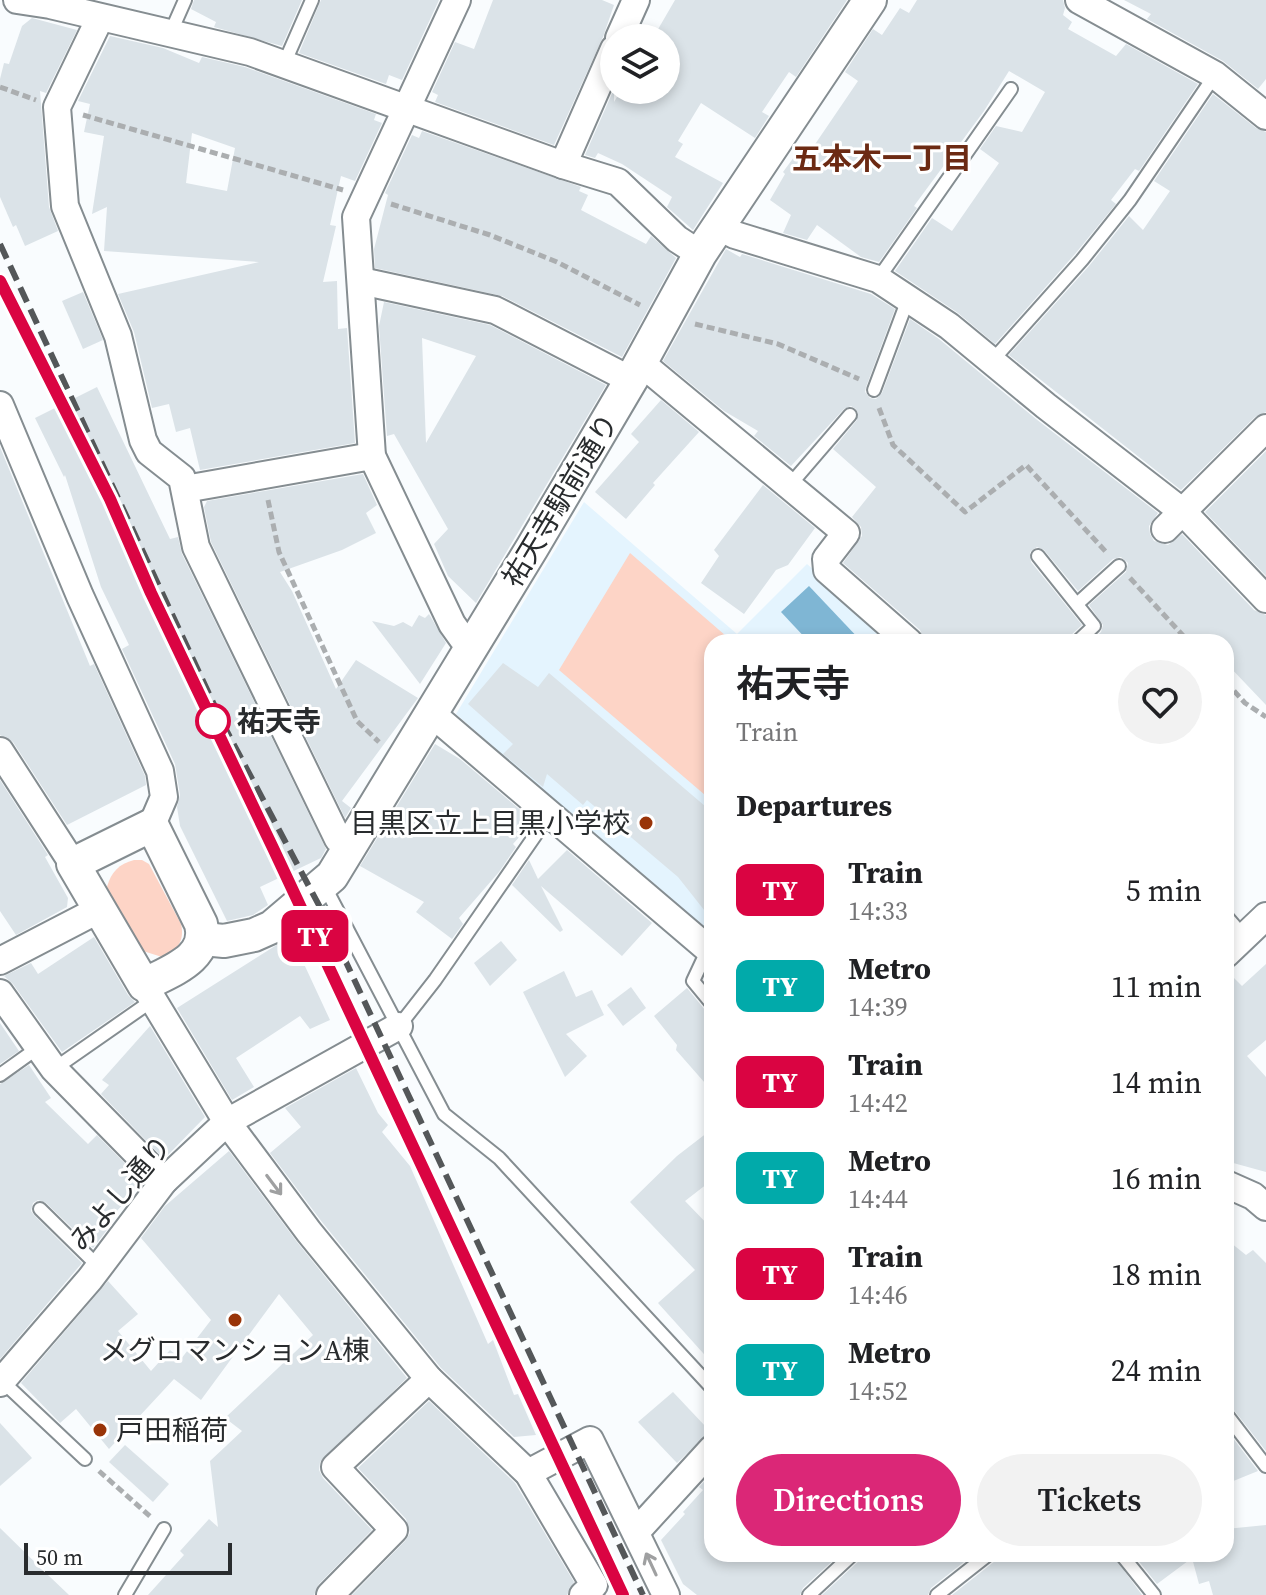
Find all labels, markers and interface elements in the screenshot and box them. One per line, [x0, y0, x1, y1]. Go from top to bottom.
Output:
map controls [600, 24, 680, 104]
button: layers [600, 24, 680, 104]
district label: 五本木一丁目 [792, 138, 972, 179]
street label: 祐天寺駅前通り [493, 406, 627, 594]
text: 祐天寺 [736, 658, 850, 710]
button: heart [1118, 660, 1202, 744]
place label: 祐天寺 [237, 702, 321, 740]
marker: 祐天寺 [196, 704, 230, 738]
text: Train [736, 714, 798, 750]
text: Departures [736, 785, 892, 826]
place label: 目黒区立上目黒小学校 [350, 804, 630, 842]
marker: 目黒区立上目黒小学校 [637, 814, 655, 832]
text: Train [848, 852, 923, 893]
text: 5 min [1126, 870, 1202, 911]
text: TY [762, 871, 798, 909]
text: 14:33 [848, 893, 908, 929]
line badge: TY [279, 910, 351, 962]
text: TY [297, 917, 333, 955]
text: Metro [848, 948, 931, 989]
text: 11 min [1111, 966, 1202, 1007]
text: TY [762, 967, 798, 1005]
text: 14:39 [848, 989, 908, 1025]
text: Train [848, 1044, 923, 1085]
text: 14 min [1111, 1062, 1202, 1103]
text: TY [762, 1063, 798, 1101]
text: 14:42 [848, 1085, 908, 1121]
street label: みよし通り [60, 1127, 180, 1259]
text: Metro [848, 1140, 931, 1181]
text: 16 min [1111, 1158, 1202, 1199]
text: TY [762, 1159, 798, 1197]
one-way arrow [265, 1174, 282, 1195]
text: 14:44 [848, 1181, 908, 1217]
text: Train [848, 1236, 923, 1277]
text: 18 min [1111, 1254, 1202, 1295]
text: TY [762, 1255, 798, 1293]
text: 14:46 [848, 1277, 908, 1313]
marker: メグロマンションA棟 [226, 1311, 244, 1329]
place label: メグロマンションA棟 [100, 1331, 370, 1369]
text: Metro [848, 1332, 931, 1373]
text: 24 min [1111, 1350, 1202, 1391]
text: TY [762, 1351, 798, 1389]
text: 14:52 [848, 1373, 908, 1409]
place label: 戸田稲荷 [116, 1411, 228, 1449]
marker: 戸田稲荷 [91, 1421, 109, 1439]
button: Directions [736, 1454, 961, 1546]
button: Tickets [977, 1454, 1202, 1546]
scale bar [24, 1539, 232, 1575]
text: 50 m [36, 1542, 83, 1572]
one-way arrow [643, 1552, 658, 1576]

